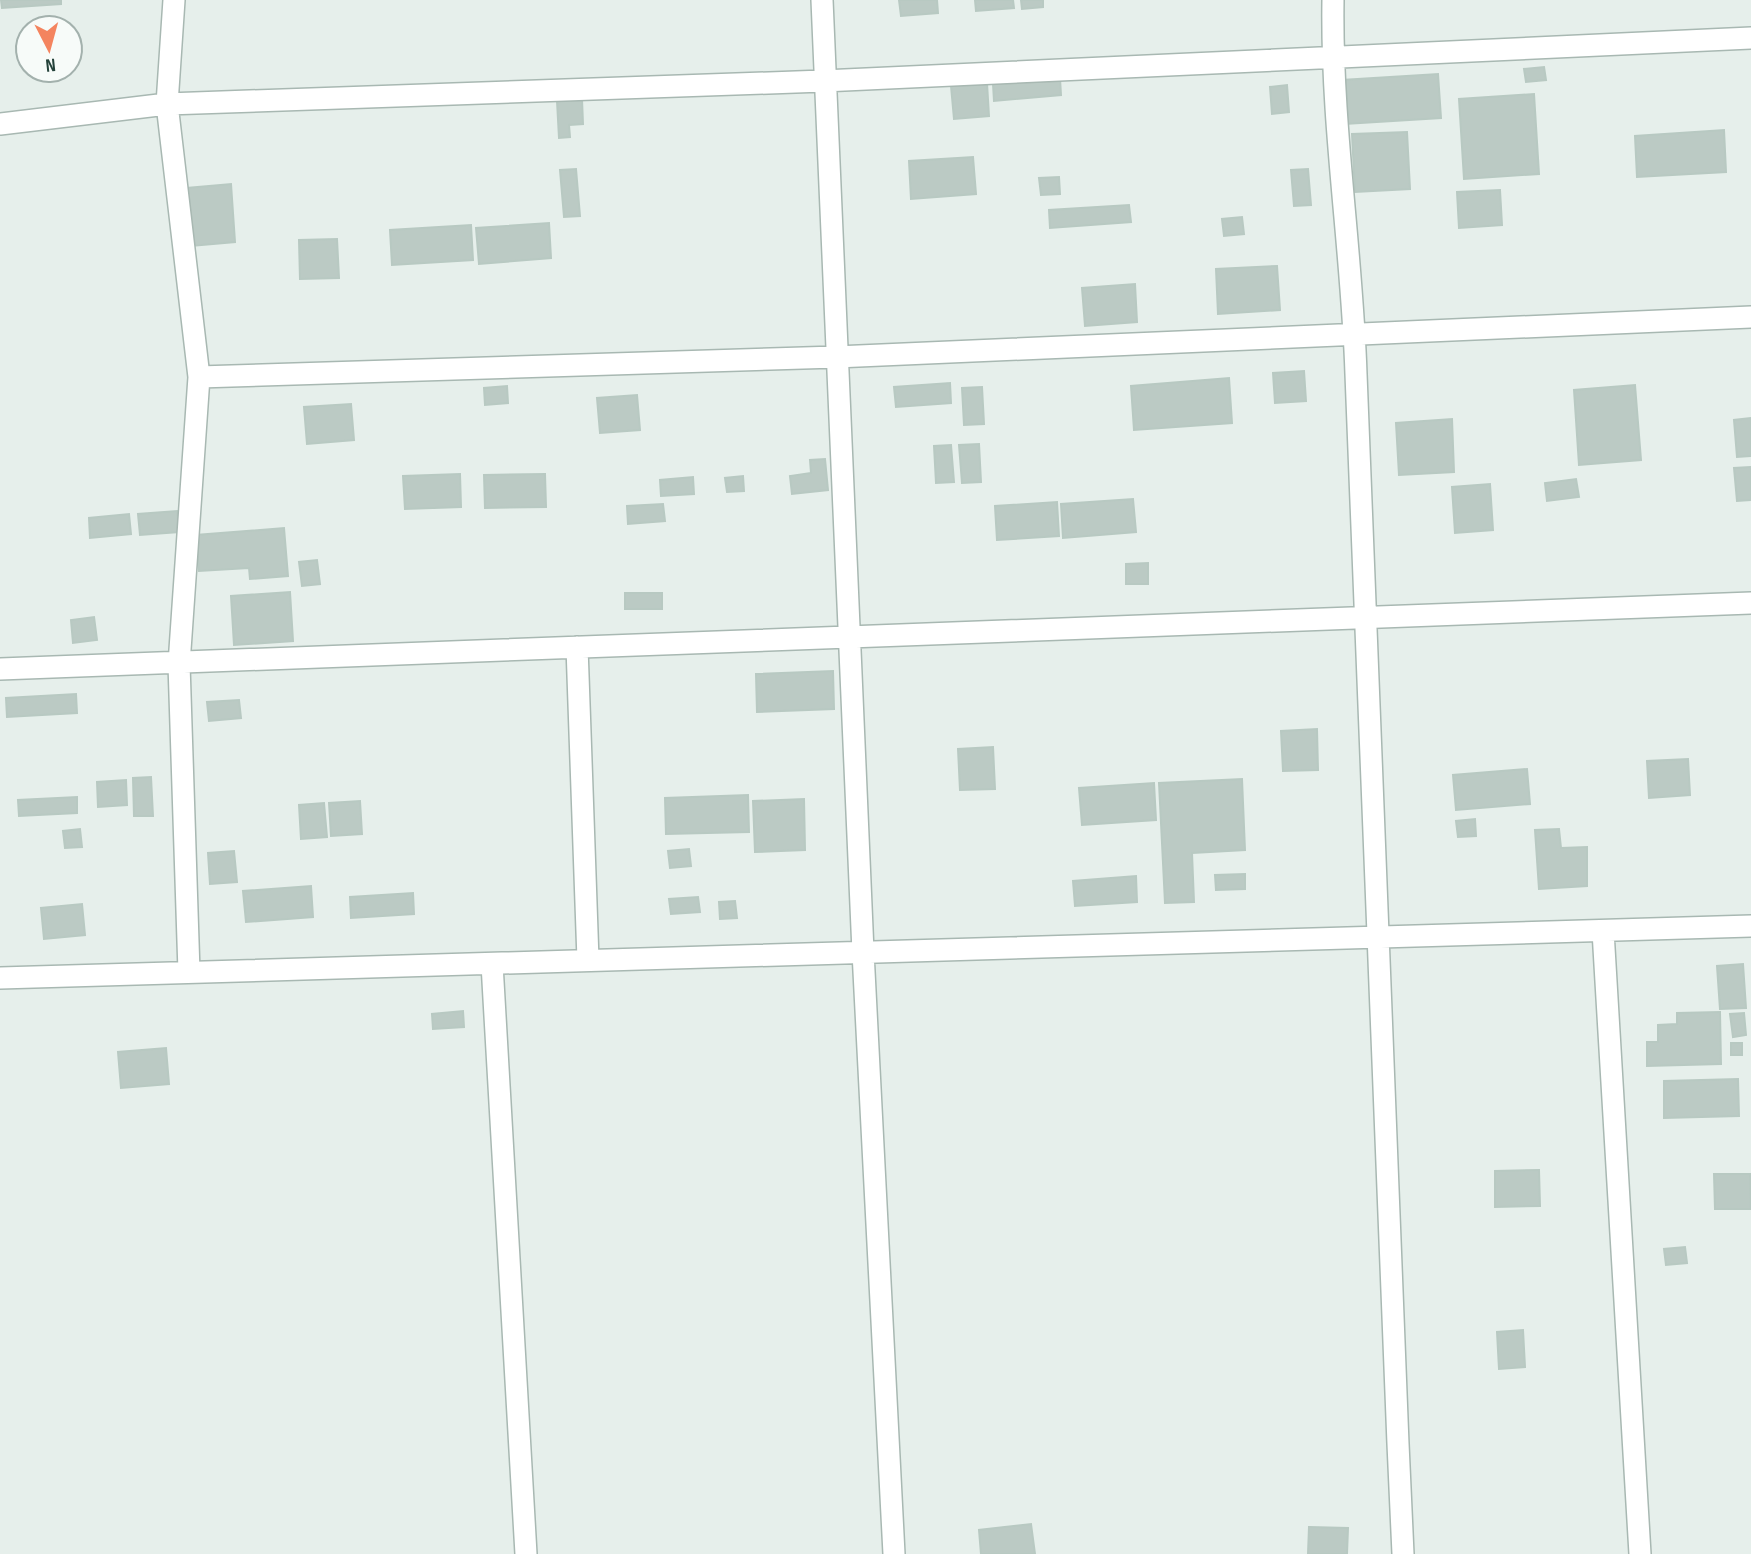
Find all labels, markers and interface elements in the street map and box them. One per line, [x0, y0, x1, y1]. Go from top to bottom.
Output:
north arrow [14, 14, 84, 84]
text: N [44, 52, 57, 76]

